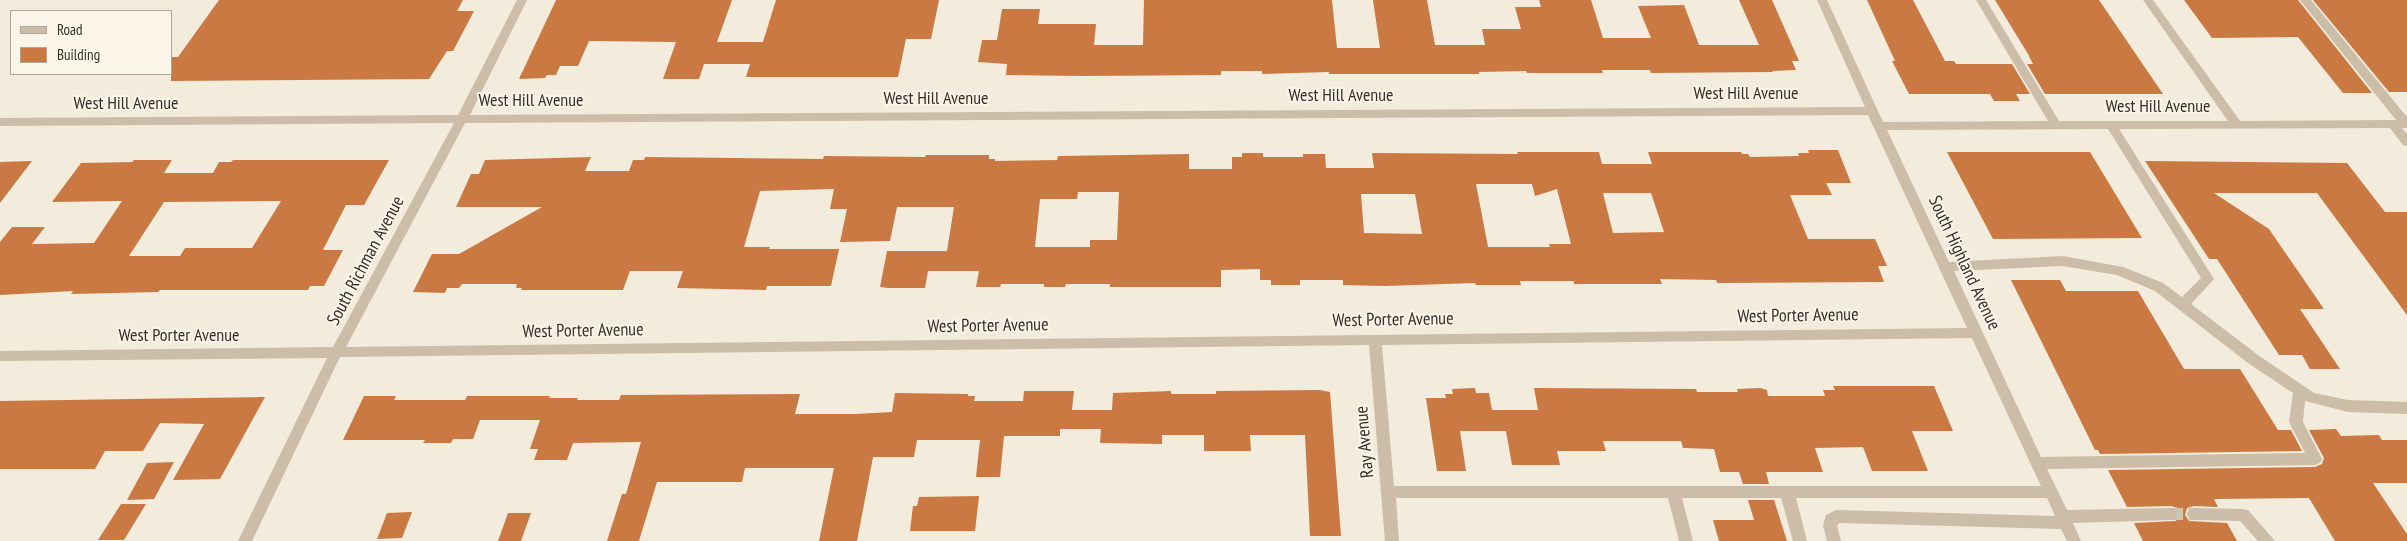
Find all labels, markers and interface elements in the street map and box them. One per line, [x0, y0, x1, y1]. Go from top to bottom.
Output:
legend [10, 10, 172, 75]
text: Road [57, 20, 83, 39]
text: Building [57, 45, 100, 64]
street label: West Hill Avenue [1693, 83, 1799, 105]
street label: West Hill Avenue [1288, 85, 1394, 107]
street label: West Hill Avenue [883, 88, 989, 110]
street label: West Hill Avenue [478, 90, 584, 112]
street label: West Hill Avenue [73, 93, 179, 115]
street label: West Hill Avenue [2105, 96, 2211, 118]
street label: South Highland Avenue [1923, 192, 2005, 334]
street label: South Richman Avenue [323, 193, 409, 329]
street label: West Porter Avenue [1737, 304, 1859, 328]
street label: West Porter Avenue [1332, 308, 1454, 332]
street label: West Porter Avenue [927, 314, 1049, 338]
street label: West Porter Avenue [522, 319, 644, 343]
street label: West Porter Avenue [119, 325, 239, 347]
street label: Ray Avenue [1351, 405, 1379, 479]

